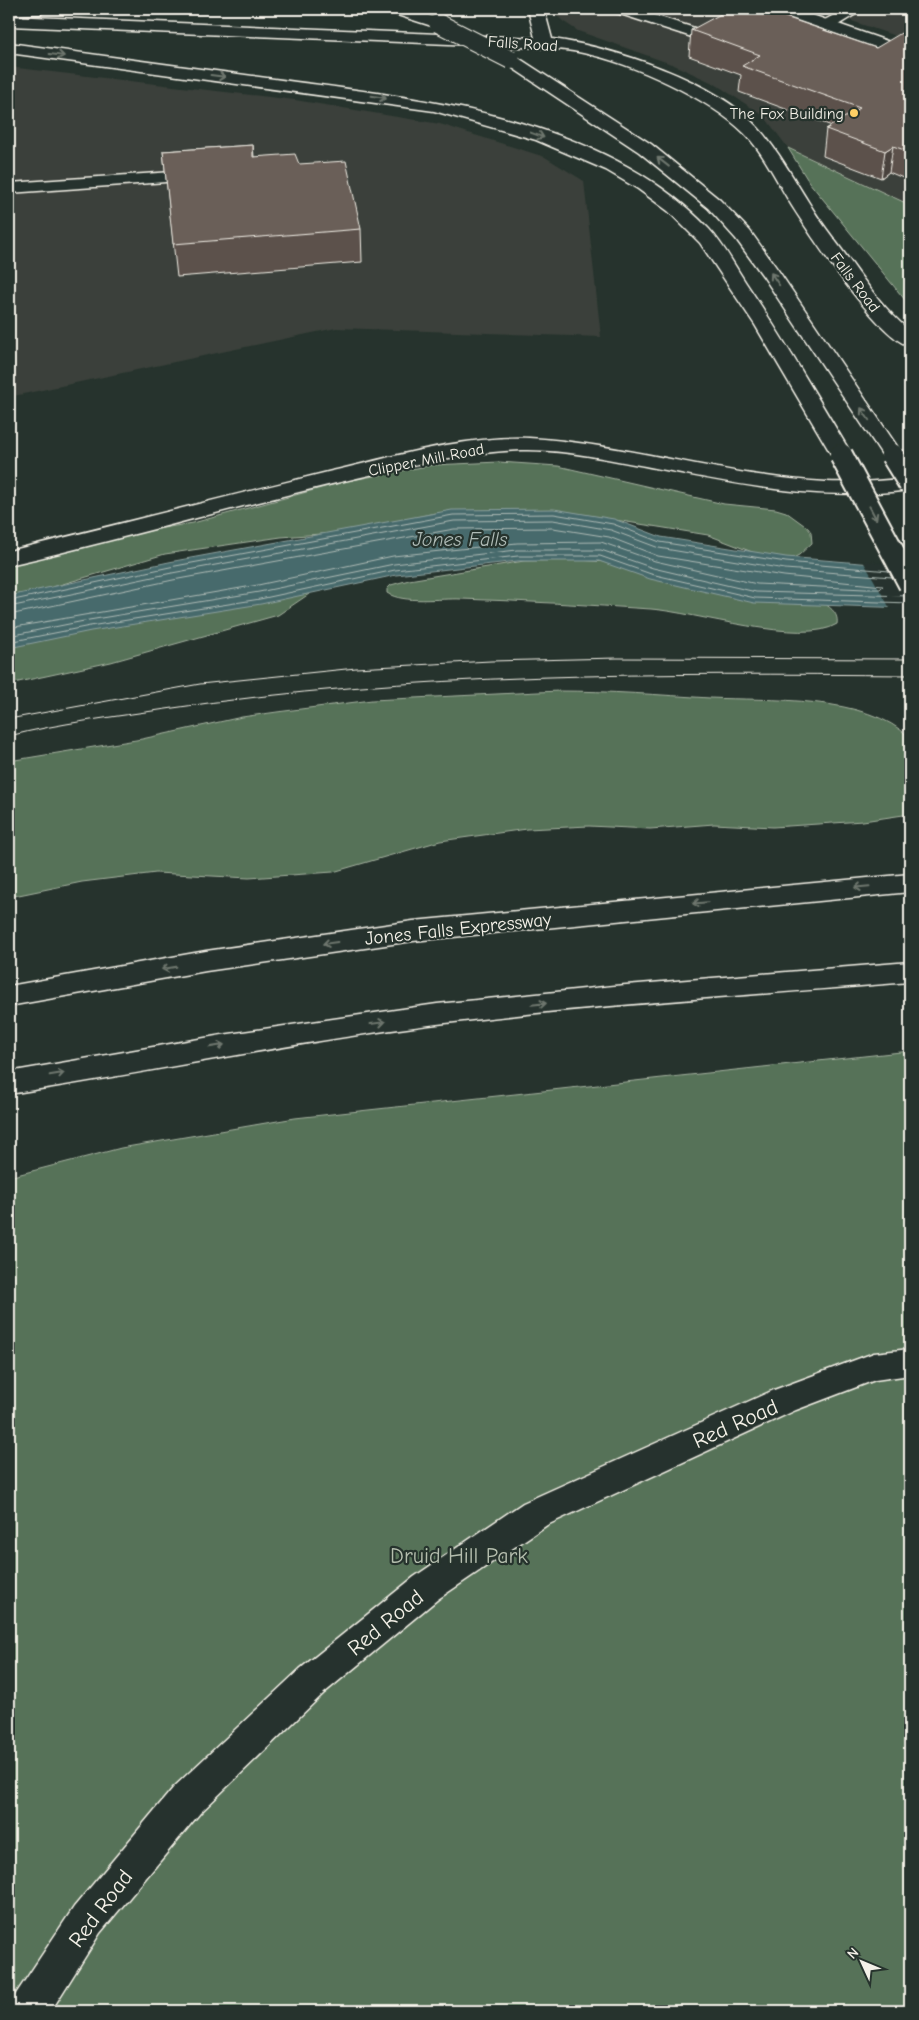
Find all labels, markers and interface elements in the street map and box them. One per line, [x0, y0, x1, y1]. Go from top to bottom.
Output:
street label: Falls Road [487, 33, 559, 55]
one-way arrow [49, 50, 65, 60]
one-way arrow [210, 71, 226, 81]
one-way arrow [371, 92, 387, 102]
place label: The Fox Building [730, 105, 844, 123]
marker: The Fox Building [848, 107, 860, 119]
one-way arrow [529, 131, 544, 140]
one-way arrow [657, 157, 670, 168]
street label: Falls Road [827, 249, 883, 316]
one-way arrow [770, 272, 780, 286]
one-way arrow [860, 408, 870, 422]
street label: Clipper Mill Road [367, 440, 486, 480]
one-way arrow [868, 506, 878, 520]
water label: Jones Falls [412, 528, 508, 551]
one-way arrow [854, 882, 870, 892]
one-way arrow [692, 898, 708, 907]
street label: Jones Falls Expressway [364, 908, 553, 950]
one-way arrow [322, 938, 338, 948]
one-way arrow [162, 963, 178, 973]
one-way arrow [531, 999, 547, 1009]
one-way arrow [369, 1017, 385, 1027]
one-way arrow [208, 1040, 224, 1050]
one-way arrow [48, 1069, 64, 1079]
street label: Red Road [689, 1394, 782, 1454]
park label: Druid Hill Park [390, 1543, 528, 1569]
street label: Red Road [342, 1584, 429, 1661]
street label: Red Road [63, 1865, 138, 1953]
north arrow [836, 1938, 886, 1988]
text: N [844, 1944, 862, 1963]

